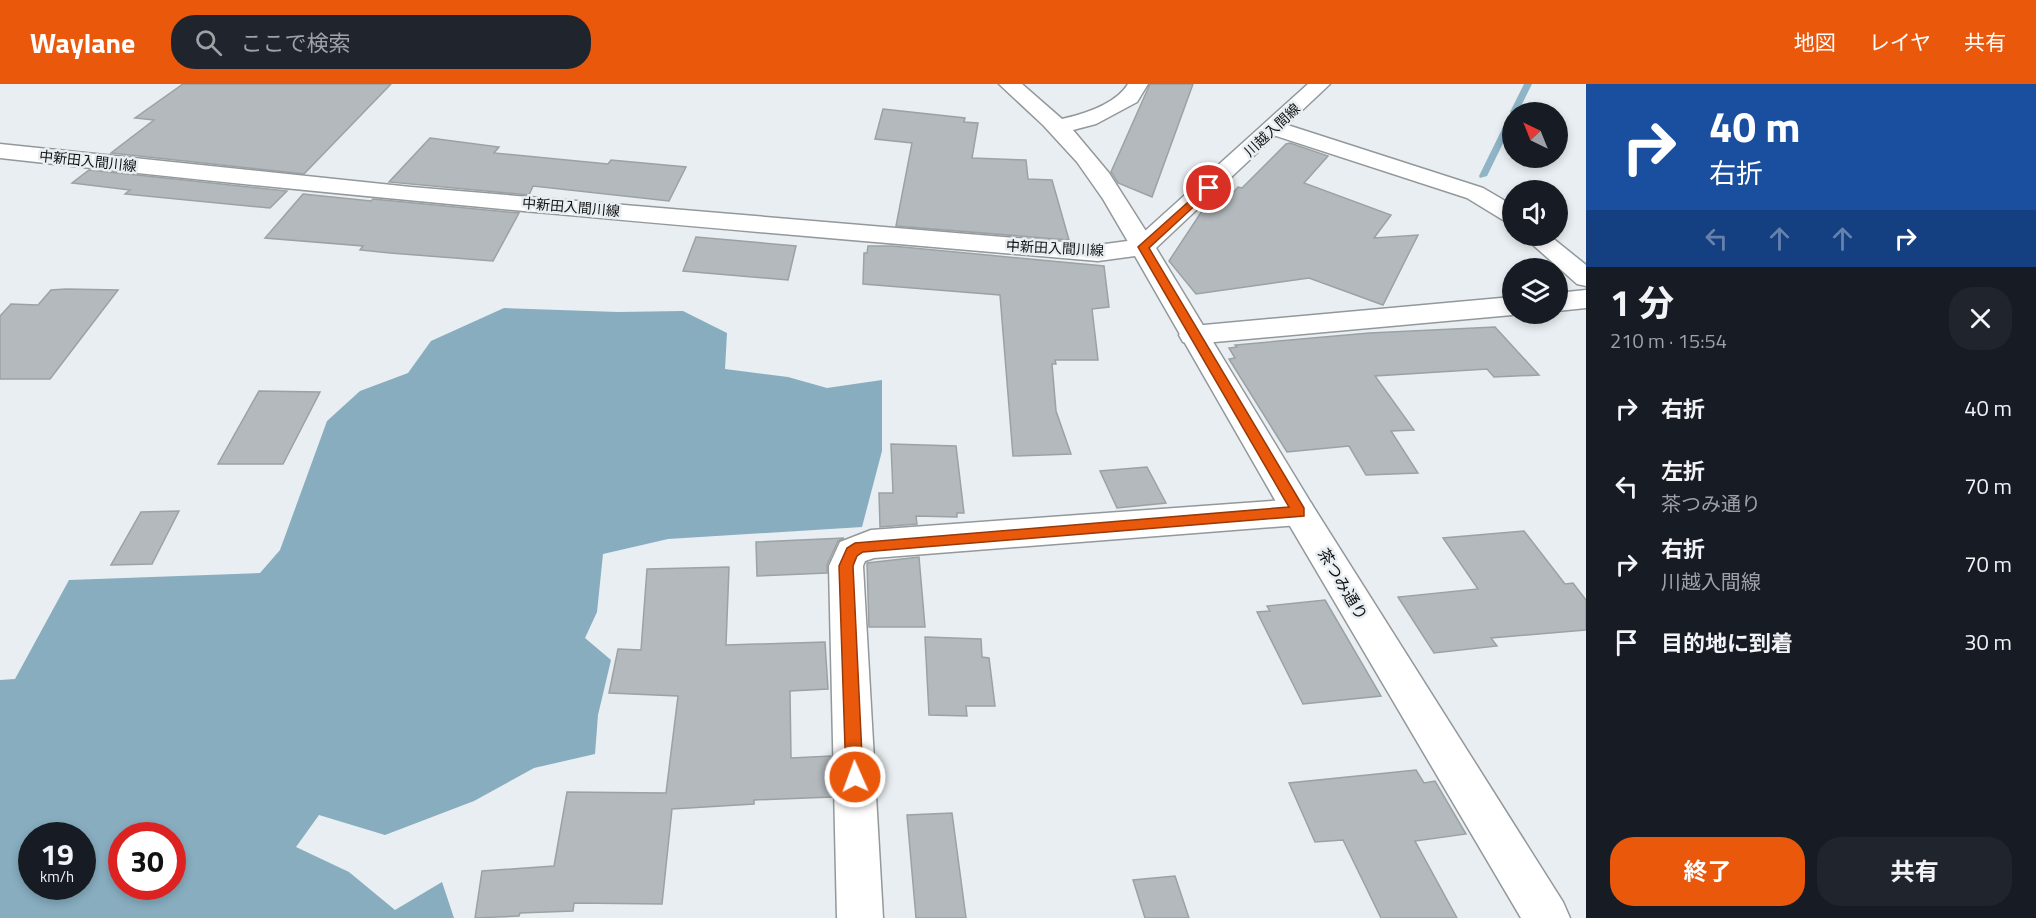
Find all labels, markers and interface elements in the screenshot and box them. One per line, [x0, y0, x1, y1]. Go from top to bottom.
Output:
search box [171, 15, 591, 69]
text: Waylane [30, 21, 135, 64]
icon: search [192, 26, 225, 59]
text: ここで検索 [240, 26, 350, 60]
text: 地図 [1794, 26, 1836, 58]
text: レイヤ [1869, 26, 1931, 58]
text: 共有 [1964, 26, 2006, 58]
text: 40 m [1709, 94, 1801, 158]
street label: 川越入間線 [1239, 98, 1304, 161]
north arrow [1502, 102, 1568, 168]
map controls [1502, 102, 1568, 324]
icon: right [1610, 108, 1688, 186]
street label: 中新田入間川線 [38, 145, 138, 176]
text: 右折 [1709, 152, 1763, 193]
pin [1183, 162, 1234, 213]
icon: arrive [1192, 171, 1225, 204]
button: sound [1502, 180, 1568, 246]
street label: 中新田入間川線 [521, 192, 621, 221]
icon: left [1700, 222, 1733, 255]
icon: ahead [1763, 222, 1796, 255]
icon: ahead [1826, 222, 1859, 255]
icon: right [1889, 222, 1922, 255]
street label: 中新田入間川線 [1006, 234, 1105, 261]
button: layers [1502, 258, 1568, 324]
text: 1 分 [1610, 275, 1674, 330]
button: close [1949, 287, 2012, 350]
text: 210 m · 15:54 [1610, 325, 1727, 356]
text: 40 m [1964, 391, 2012, 425]
icon: right [1610, 392, 1643, 425]
text: 右折 [1661, 392, 1705, 426]
text: 左折 [1661, 454, 1705, 488]
text: 70 m [1964, 469, 2012, 503]
icon: left [1610, 470, 1643, 503]
text: 茶つみ通り [1661, 488, 1761, 519]
text: 右折 [1661, 532, 1705, 566]
street label: 茶つみ通り [1312, 544, 1374, 624]
text: 70 m [1964, 547, 2012, 581]
icon: right [1610, 548, 1643, 581]
text: 川越入間線 [1661, 566, 1761, 597]
text: 30 m [1964, 625, 2012, 659]
icon: arrive [1610, 626, 1643, 659]
text: 目的地に到着 [1661, 626, 1793, 660]
position arrow [823, 745, 887, 809]
speed limit sign: 30 [108, 822, 186, 900]
text: 19 [40, 831, 74, 877]
button: 終了 [1610, 837, 1805, 906]
button: 共有 [1817, 837, 2012, 906]
text: km/h [40, 865, 74, 888]

